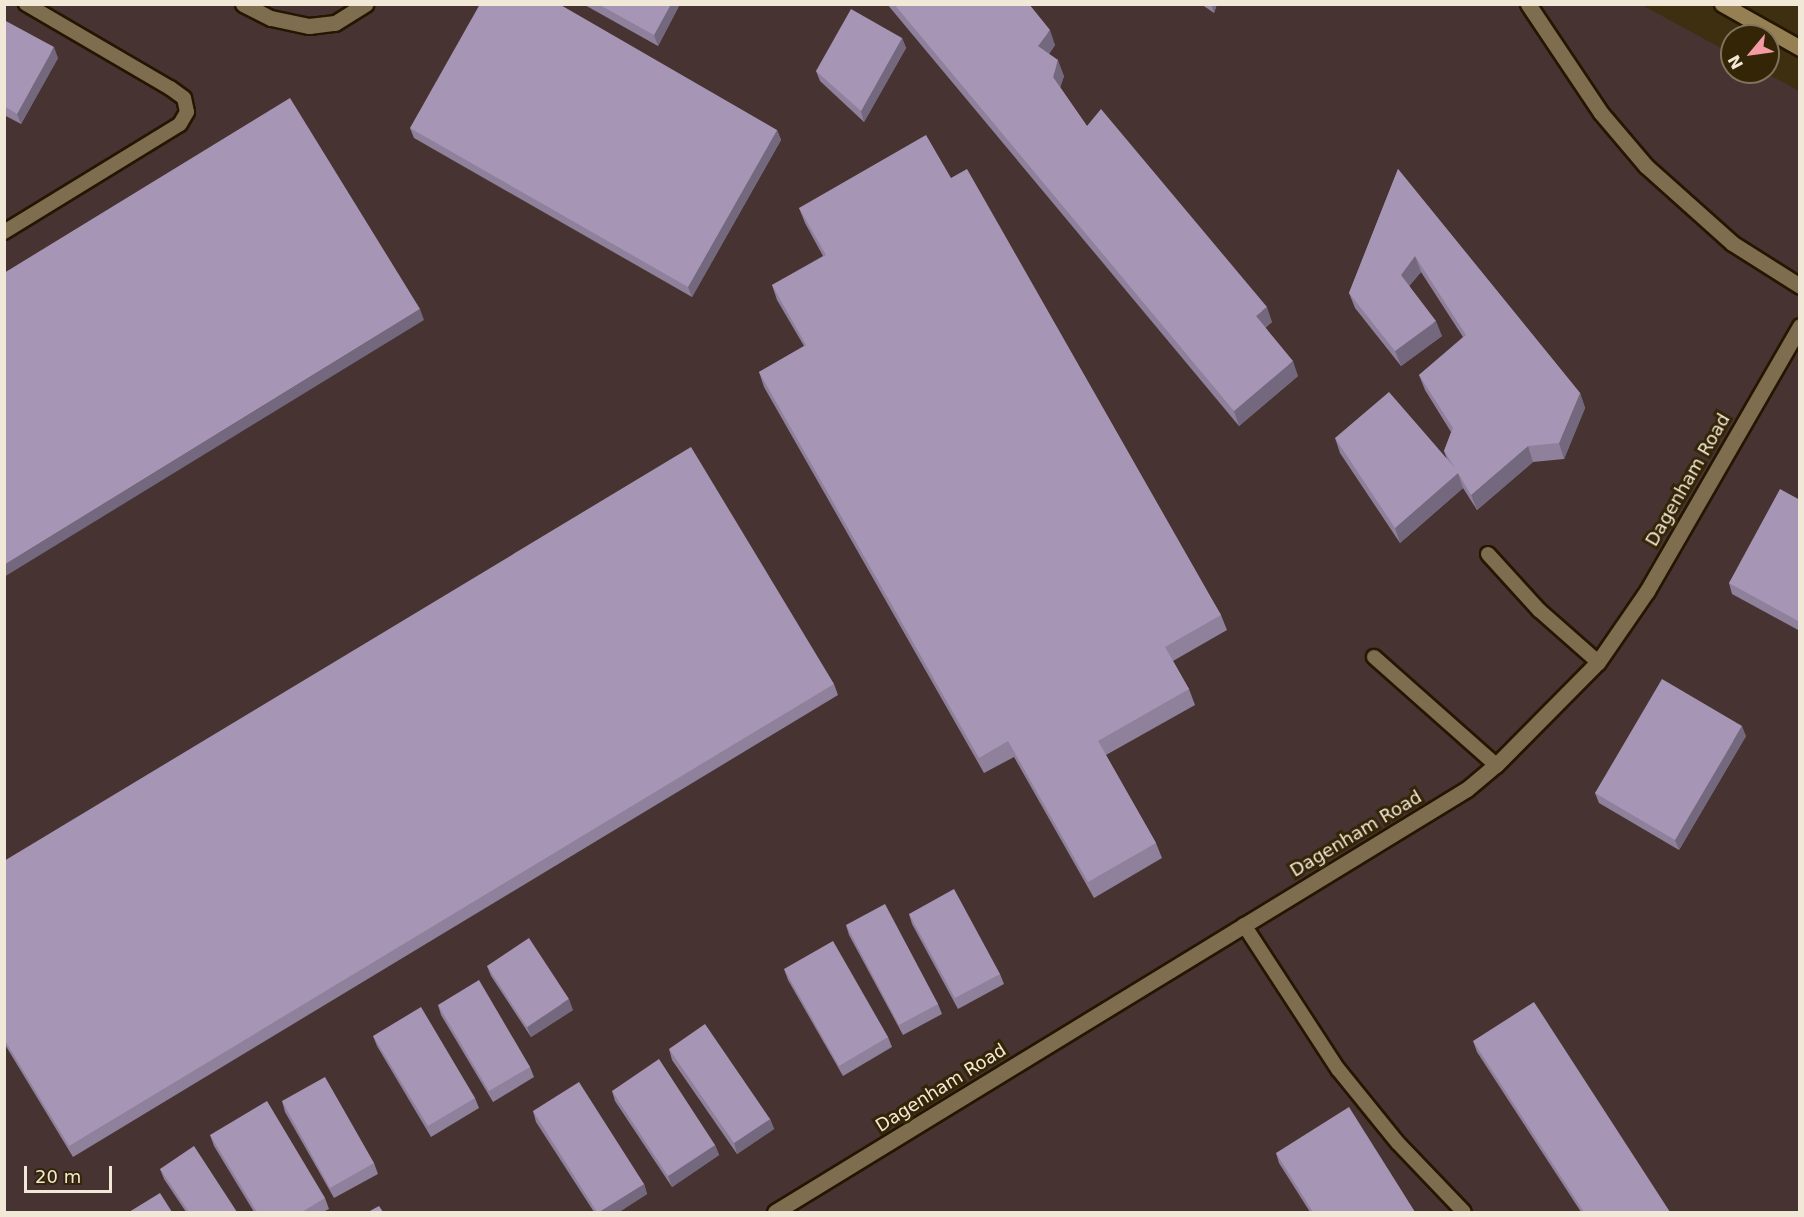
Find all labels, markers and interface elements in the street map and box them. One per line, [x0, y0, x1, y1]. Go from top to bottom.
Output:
north arrow [1720, 24, 1780, 84]
text: N [1724, 52, 1747, 72]
street label: Dagenham Road [1641, 410, 1735, 550]
street label: Dagenham Road [1286, 786, 1426, 882]
street label: Dagenham Road [872, 1039, 1010, 1137]
scale bar [27, 1154, 116, 1192]
text: 20 m [35, 1166, 81, 1187]

